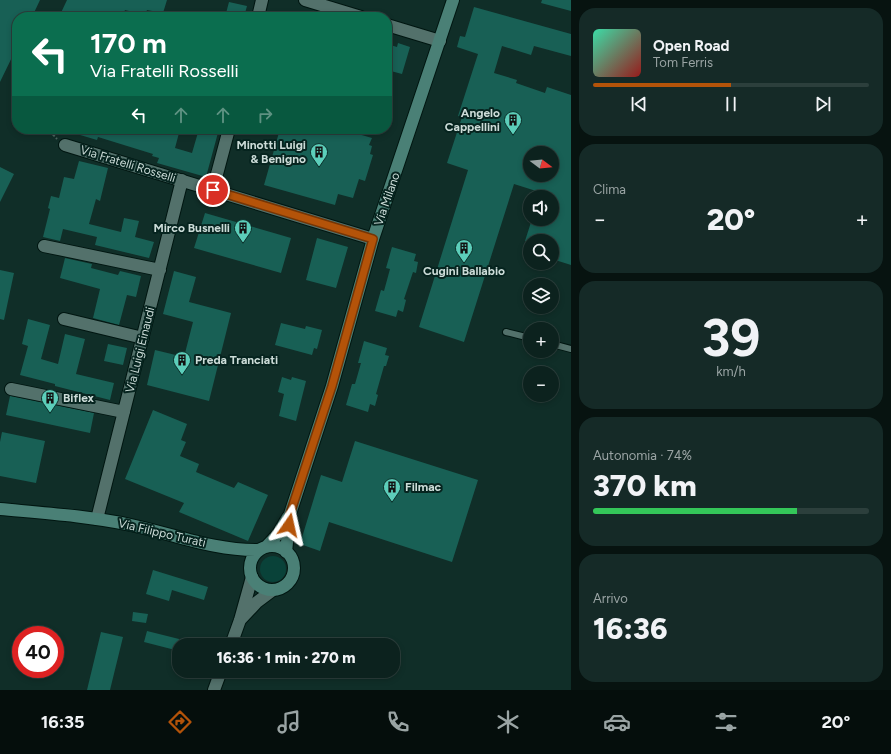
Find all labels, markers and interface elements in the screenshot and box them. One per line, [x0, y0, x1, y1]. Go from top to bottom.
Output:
text: 170 m [90, 26, 167, 60]
icon: left [24, 28, 76, 80]
text: Open Road [653, 37, 730, 55]
text: Tom Ferris [653, 55, 713, 70]
text: Via Fratelli Rosselli [90, 60, 239, 82]
icon: previous [628, 93, 650, 115]
icon: pause [720, 93, 742, 115]
icon: next [812, 93, 834, 115]
icon: left [128, 104, 150, 126]
icon: ahead [170, 104, 192, 126]
icon: ahead [212, 104, 234, 126]
icon: right [254, 104, 276, 126]
place label: Angelo Cappellini [445, 106, 500, 134]
building icon: Angelo Cappellini [503, 110, 523, 135]
place label: Minotti Luigi & Benigno [236, 138, 306, 166]
building icon: Minotti Luigi & Benigno [309, 142, 329, 167]
street label: Via Fratelli Rosselli [79, 143, 177, 185]
north arrow [523, 146, 559, 182]
map controls [523, 146, 559, 402]
street label: Via Milano [371, 170, 403, 228]
pin [196, 173, 230, 207]
icon: arrive [202, 179, 224, 201]
text: Clima [593, 182, 626, 197]
button: sound [523, 190, 559, 226]
text: 20° [707, 201, 755, 238]
text: − [593, 206, 607, 233]
text: + [855, 206, 869, 233]
building icon: Mirco Busnelli [233, 218, 253, 243]
place label: Mirco Busnelli [153, 221, 230, 235]
button: search [523, 234, 559, 270]
building icon: Cugini Ballabio [454, 238, 474, 263]
place label: Cugini Ballabio [423, 264, 505, 278]
button: layers [523, 278, 559, 314]
street label: Via Luigi Einaudi [123, 306, 157, 394]
text: 39 [701, 307, 761, 369]
button: + [523, 322, 559, 358]
building icon: Preda Tranciati [172, 350, 192, 375]
place label: Preda Tranciati [195, 353, 278, 367]
text: km/h [716, 364, 746, 379]
button: − [523, 366, 559, 402]
building icon: Biflex [40, 388, 60, 413]
place label: Biflex [63, 391, 95, 405]
text: Autonomia · 74% [593, 448, 692, 463]
text: 370 km [593, 467, 697, 504]
building icon: Filmac [382, 477, 402, 502]
place label: Filmac [405, 480, 442, 494]
position arrow [268, 504, 310, 546]
street label: Via Filippo Turati [117, 516, 207, 550]
text: Arrivo [593, 591, 628, 606]
text: 16:36 [593, 610, 668, 647]
speed limit sign: 40 [12, 626, 64, 678]
text: 16:36 · 1 min · 270 m [217, 649, 355, 667]
icon: directions [166, 708, 194, 736]
icon: music [275, 708, 303, 736]
icon: phone [384, 708, 412, 736]
icon: climate [494, 708, 522, 736]
icon: car [603, 708, 631, 736]
icon: filters [712, 708, 740, 736]
text: 16:35 [41, 711, 85, 733]
text: 20° [821, 711, 850, 733]

